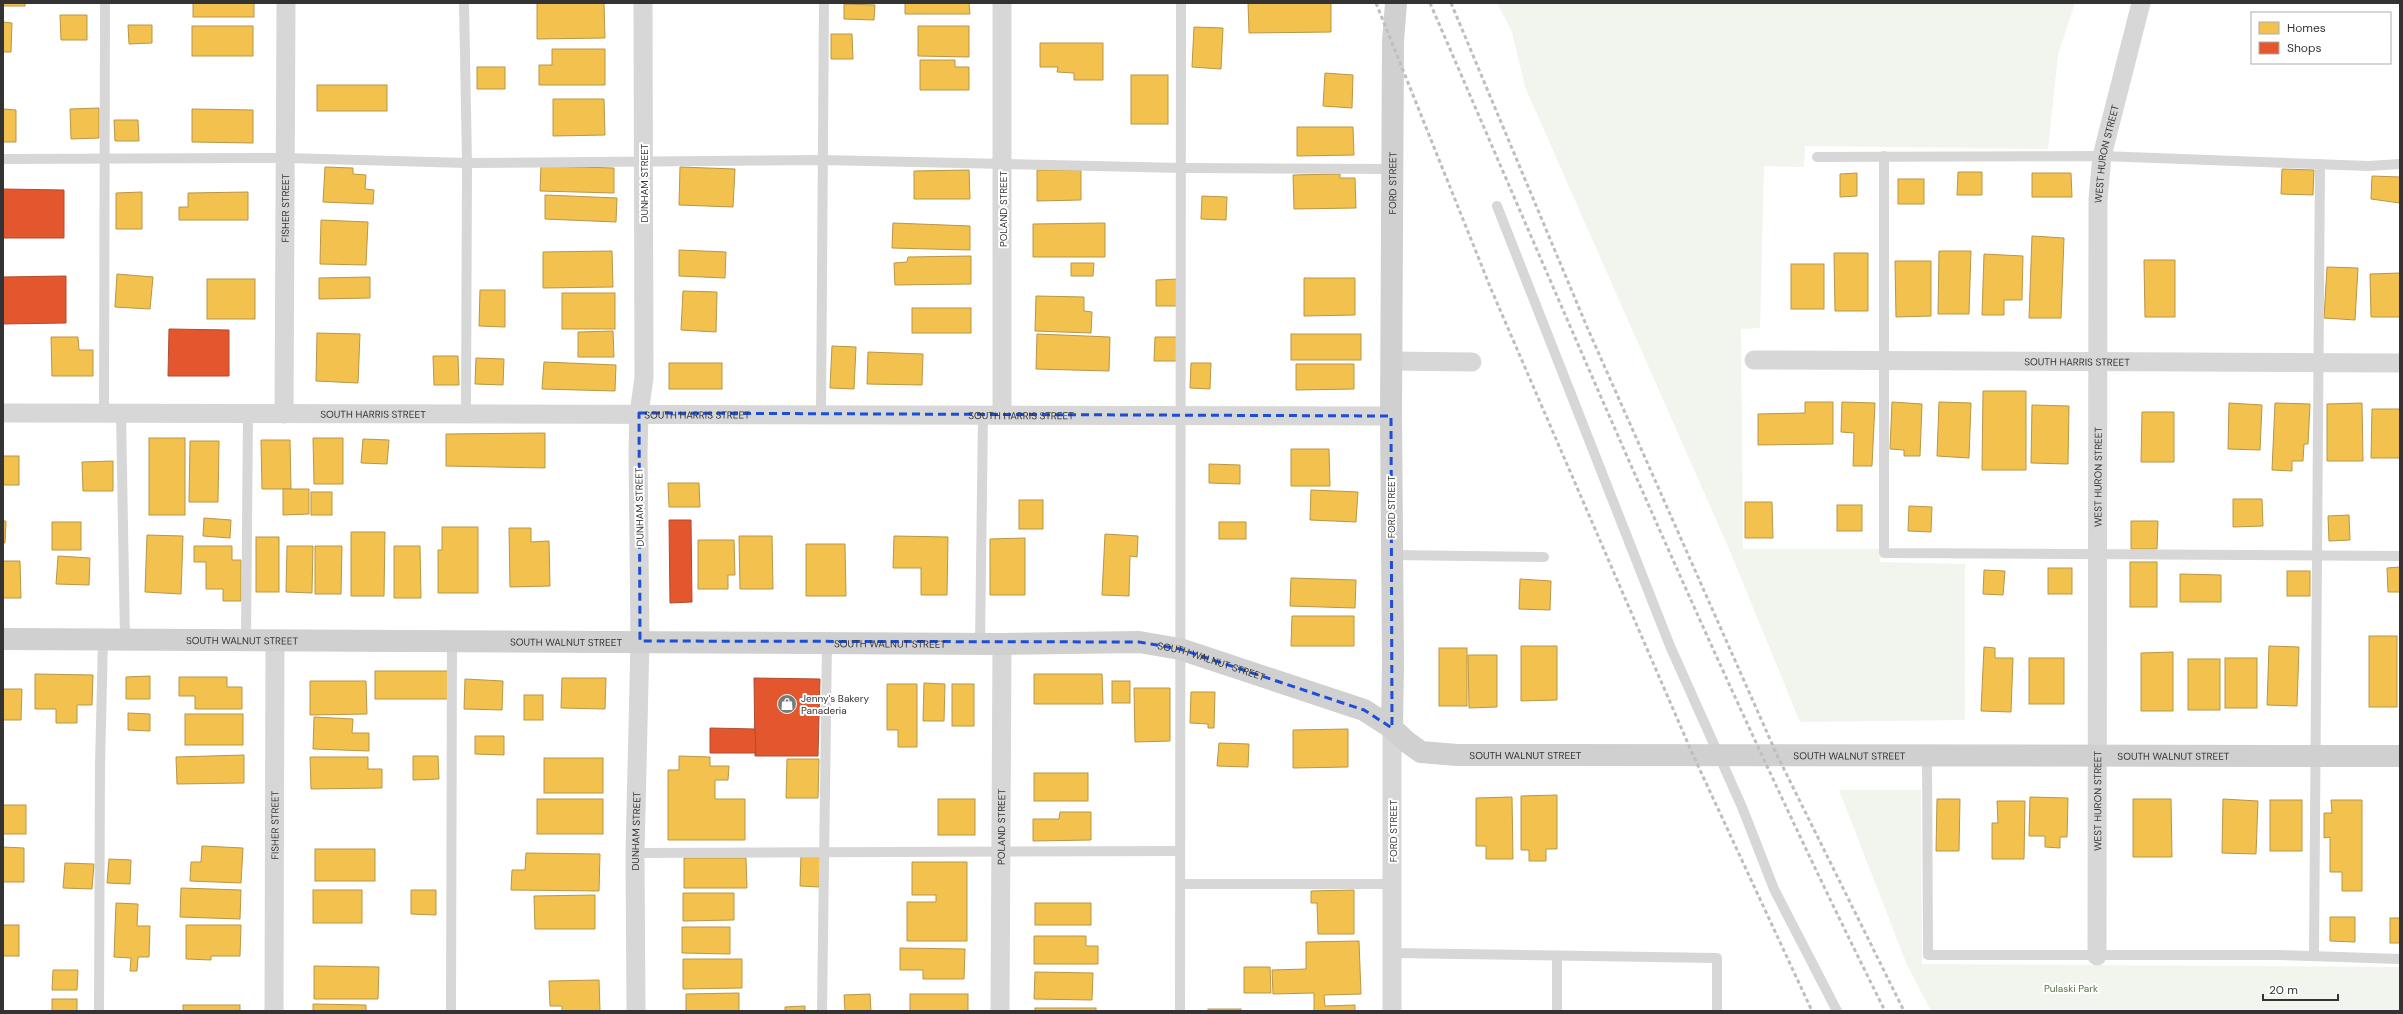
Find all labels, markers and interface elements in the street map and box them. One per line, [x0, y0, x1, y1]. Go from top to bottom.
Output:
legend [2251, 12, 2391, 64]
text: Homes [2287, 20, 2326, 36]
text: Shops [2287, 40, 2322, 56]
street label: WEST HURON STREET [2092, 103, 2122, 204]
street label: DUNHAM STREET [638, 143, 651, 222]
street label: FORD STREET [1386, 151, 1399, 214]
street label: POLAND STREET [997, 171, 1010, 247]
street label: FISHER STREET [279, 173, 292, 242]
street label: SOUTH HARRIS STREET [2024, 355, 2130, 369]
street label: SOUTH HARRIS STREET [320, 408, 426, 421]
street label: SOUTH HARRIS STREET [644, 408, 750, 422]
street label: SOUTH HARRIS STREET [968, 409, 1074, 422]
street label: WEST HURON STREET [2092, 427, 2105, 527]
street label: DUNHAM STREET [632, 467, 647, 547]
street label: FORD STREET [1385, 475, 1398, 538]
street label: SOUTH WALNUT STREET [186, 634, 298, 647]
street label: SOUTH WALNUT STREET [510, 636, 622, 649]
street label: SOUTH WALNUT STREET [834, 637, 946, 651]
street label: SOUTH WALNUT STREET [1156, 639, 1267, 684]
place label: Jenny's Bakery Panaderia [801, 692, 869, 717]
shop icon: Jenny's Bakery Panaderia [776, 693, 798, 715]
street label: SOUTH WALNUT STREET [1469, 749, 1582, 762]
street label: SOUTH WALNUT STREET [1793, 749, 1906, 762]
street label: SOUTH WALNUT STREET [2117, 750, 2230, 763]
street label: WEST HURON STREET [2091, 751, 2104, 851]
street label: POLAND STREET [995, 789, 1008, 865]
street label: FISHER STREET [268, 790, 282, 859]
street label: DUNHAM STREET [629, 791, 643, 871]
street label: FORD STREET [1387, 799, 1400, 862]
scale bar [2263, 976, 2338, 1002]
park label: Pulaski Park [2044, 982, 2098, 995]
text: 20 m [2269, 982, 2298, 998]

